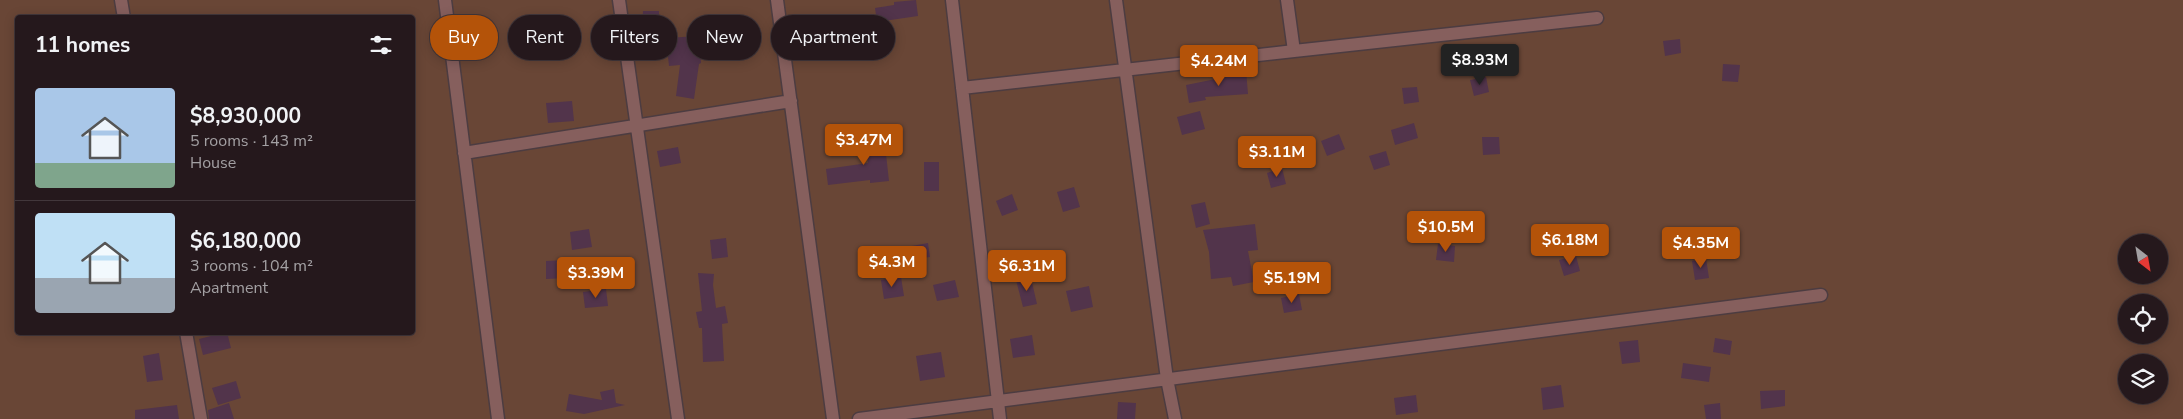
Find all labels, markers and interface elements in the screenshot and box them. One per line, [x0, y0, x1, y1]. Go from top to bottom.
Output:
chip: Buy [430, 15, 498, 60]
chip: Rent [508, 15, 581, 60]
chip: Filters [591, 15, 677, 60]
chip: New [687, 15, 761, 60]
chip: Apartment [771, 15, 895, 60]
text: 11 homes [35, 31, 130, 59]
icon: filters [367, 31, 395, 59]
pin: $4.24M [1178, 44, 1260, 87]
pin: $8.93M [1439, 44, 1521, 86]
text: $8.93M [1452, 49, 1508, 71]
text: $4.24M [1191, 50, 1247, 72]
text: $8,930,000 [190, 102, 301, 130]
icon: home [75, 108, 135, 168]
pin: $3.47M [823, 124, 905, 166]
text: $3.47M [836, 129, 892, 151]
text: 5 rooms · 143 m² [190, 130, 313, 152]
pin: $3.11M [1236, 136, 1318, 178]
text: $3.11M [1249, 141, 1305, 163]
text: House [190, 152, 236, 174]
pin: $10.5M [1405, 210, 1487, 253]
text: $10.5M [1418, 216, 1474, 238]
pin: $6.18M [1529, 224, 1611, 266]
pin: $4.35M [1660, 226, 1742, 269]
text: $6,180,000 [190, 227, 301, 255]
text: $6.18M [1542, 229, 1598, 251]
text: $4.35M [1673, 232, 1729, 254]
icon: home [75, 233, 135, 293]
north arrow [2118, 234, 2168, 284]
map controls [2118, 234, 2168, 404]
pin: $4.3M [857, 246, 927, 288]
pin: $6.31M [986, 250, 1068, 292]
text: $4.3M [869, 251, 915, 273]
text: 3 rooms · 104 m² [190, 255, 313, 277]
text: $6.31M [999, 255, 1055, 277]
pin: $3.39M [555, 256, 637, 299]
text: $3.39M [568, 262, 624, 284]
pin: $5.19M [1251, 262, 1333, 304]
text: $5.19M [1264, 267, 1320, 289]
text: Apartment [190, 277, 268, 299]
button: locate [2118, 294, 2168, 344]
button: layers [2118, 354, 2168, 404]

